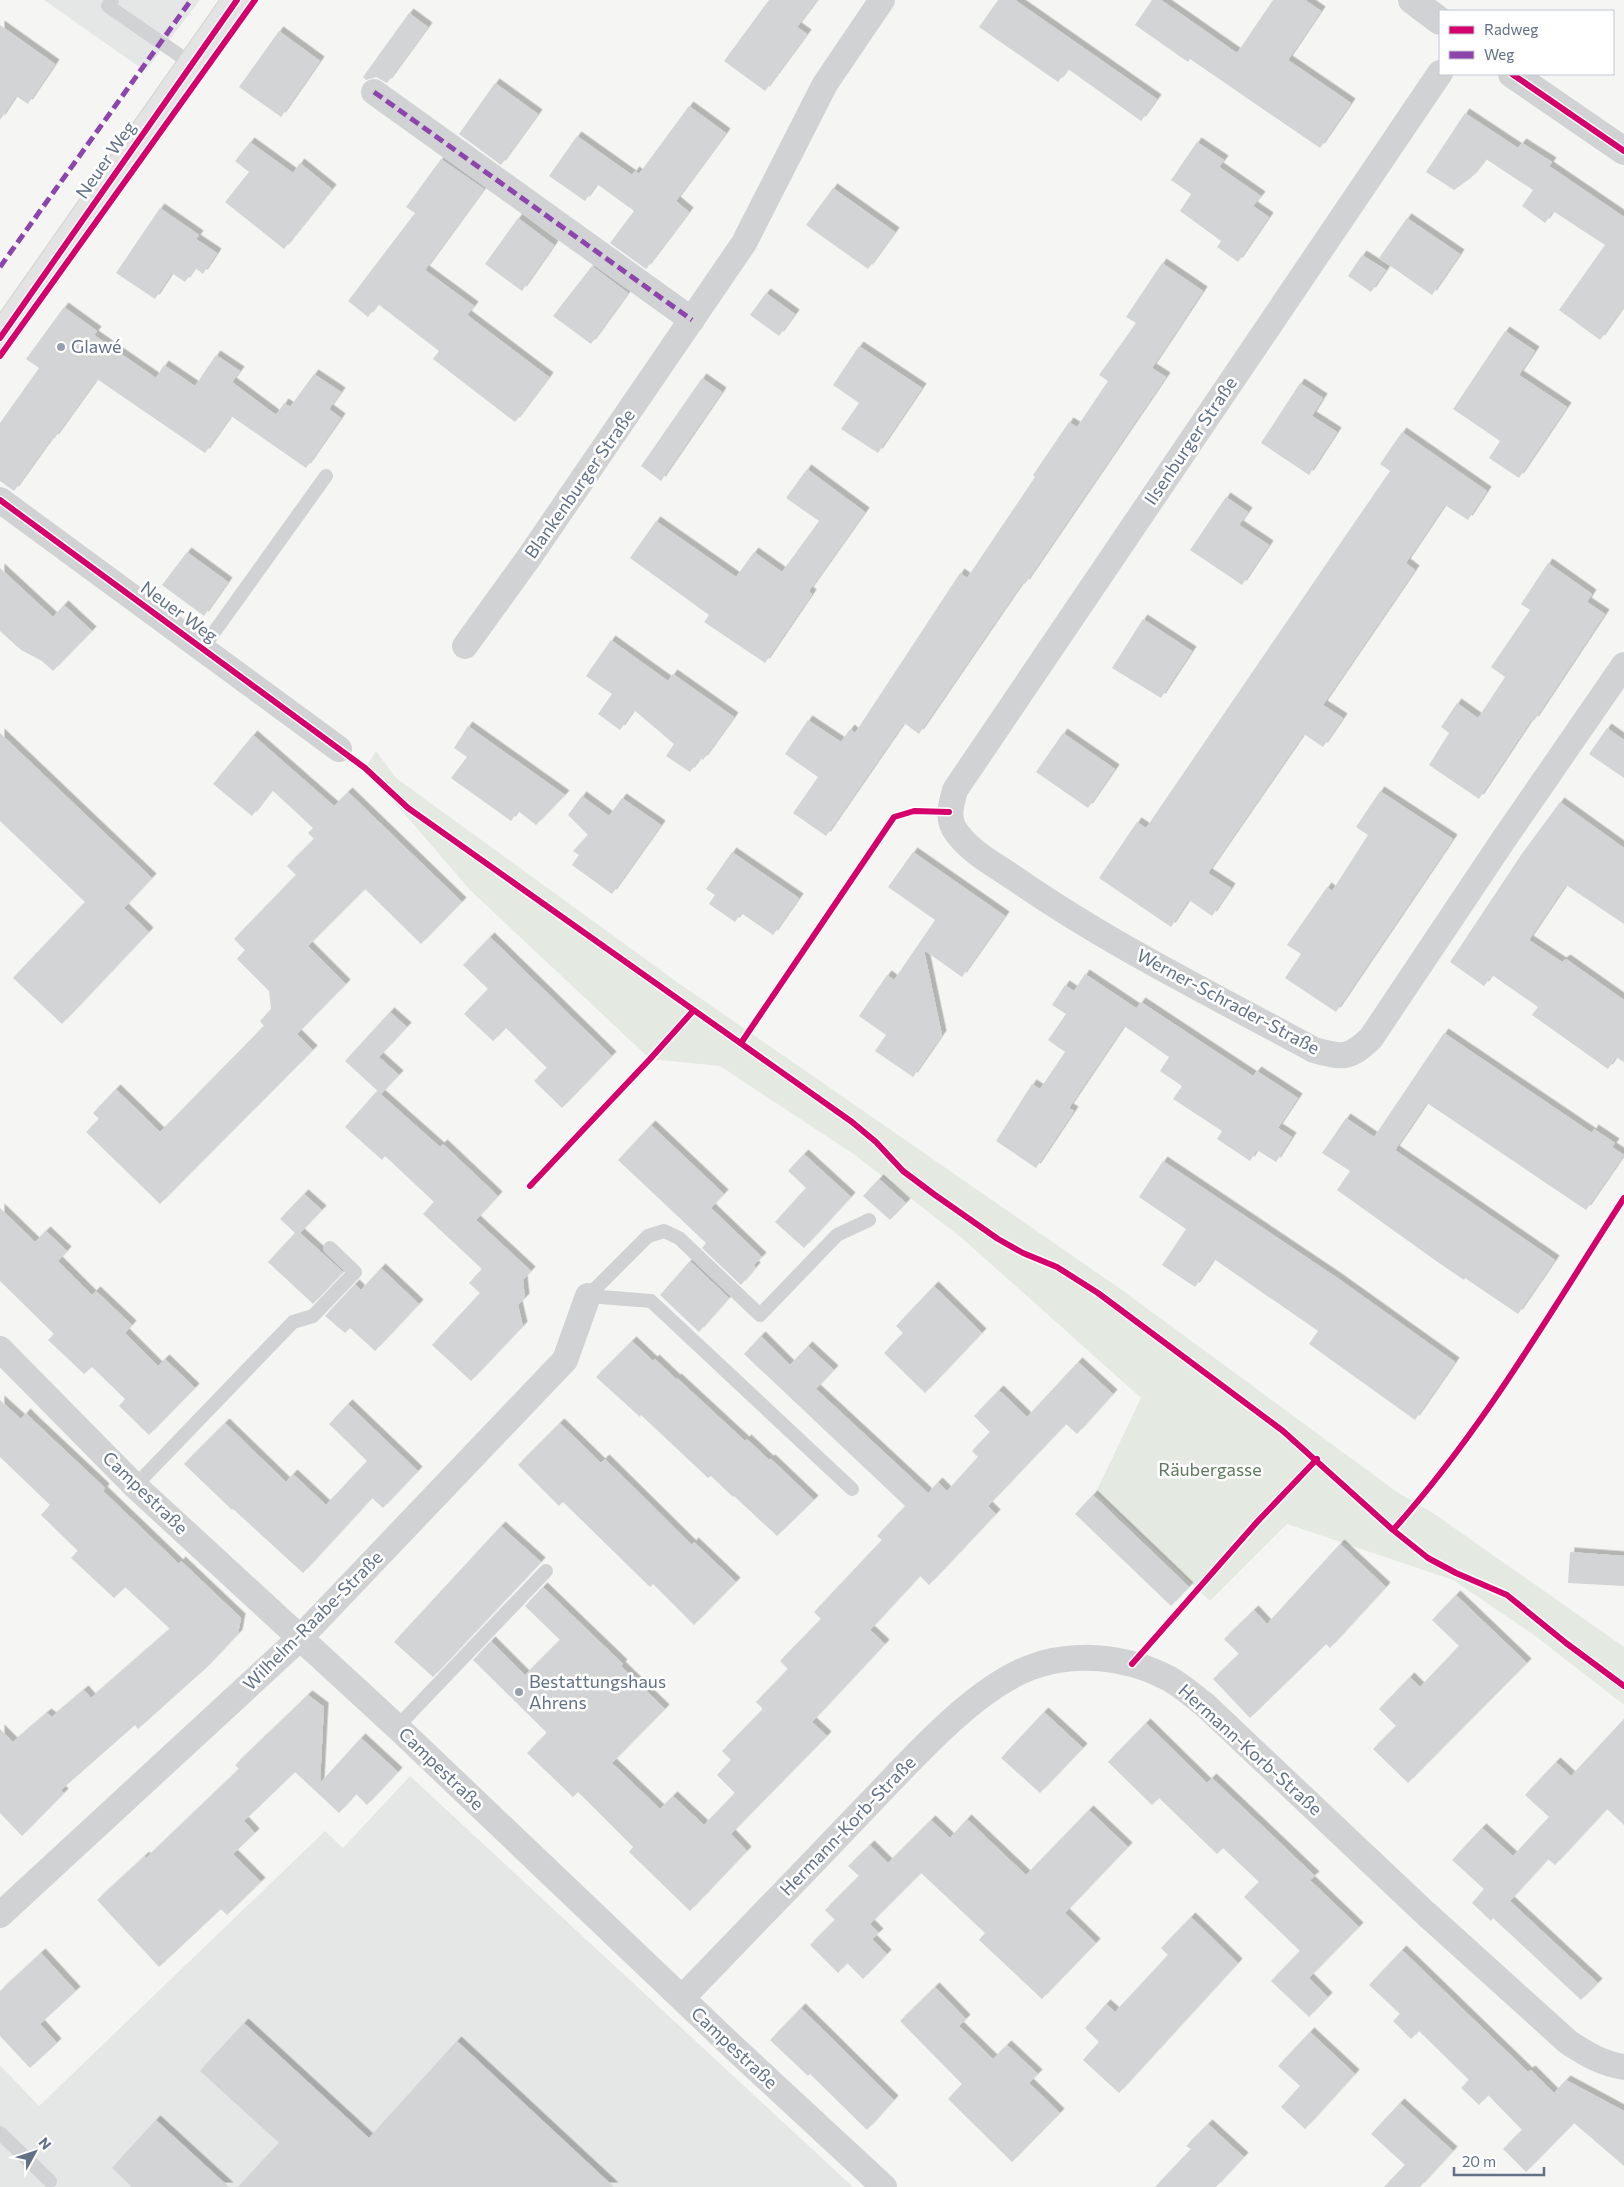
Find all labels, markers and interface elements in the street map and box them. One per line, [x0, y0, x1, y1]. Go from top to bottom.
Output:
legend [1439, 10, 1614, 75]
text: Radweg [1484, 20, 1538, 38]
text: Weg [1484, 45, 1514, 63]
street label: Neuer Weg [70, 116, 140, 202]
place label: Glawé [71, 335, 122, 357]
marker: Glawé [55, 341, 67, 353]
street label: Ilsenburger Straße [1139, 372, 1241, 509]
street label: Blankenburger Straße [519, 405, 639, 562]
street label: Neuer Weg [137, 576, 222, 647]
street label: Werner-Schrader-Straße [1133, 944, 1324, 1059]
street label: Campestraße [99, 1446, 193, 1538]
park label: Räubergasse [1158, 1458, 1262, 1480]
street label: Wilhelm-Raabe-Straße [238, 1546, 387, 1695]
place label: Bestattungshaus Ahrens [529, 1670, 666, 1713]
street label: Hermann-Korb-Straße [1174, 1679, 1327, 1820]
marker: Bestattungshaus Ahrens [513, 1686, 525, 1698]
street label: Campestraße [395, 1722, 489, 1814]
street label: Hermann-Korb-Straße [775, 1751, 920, 1900]
street label: Campestraße [687, 2002, 782, 2093]
north arrow [10, 2127, 60, 2177]
text: N [35, 2134, 55, 2153]
scale bar [1454, 2144, 1544, 2176]
text: 20 m [1462, 2152, 1496, 2170]

